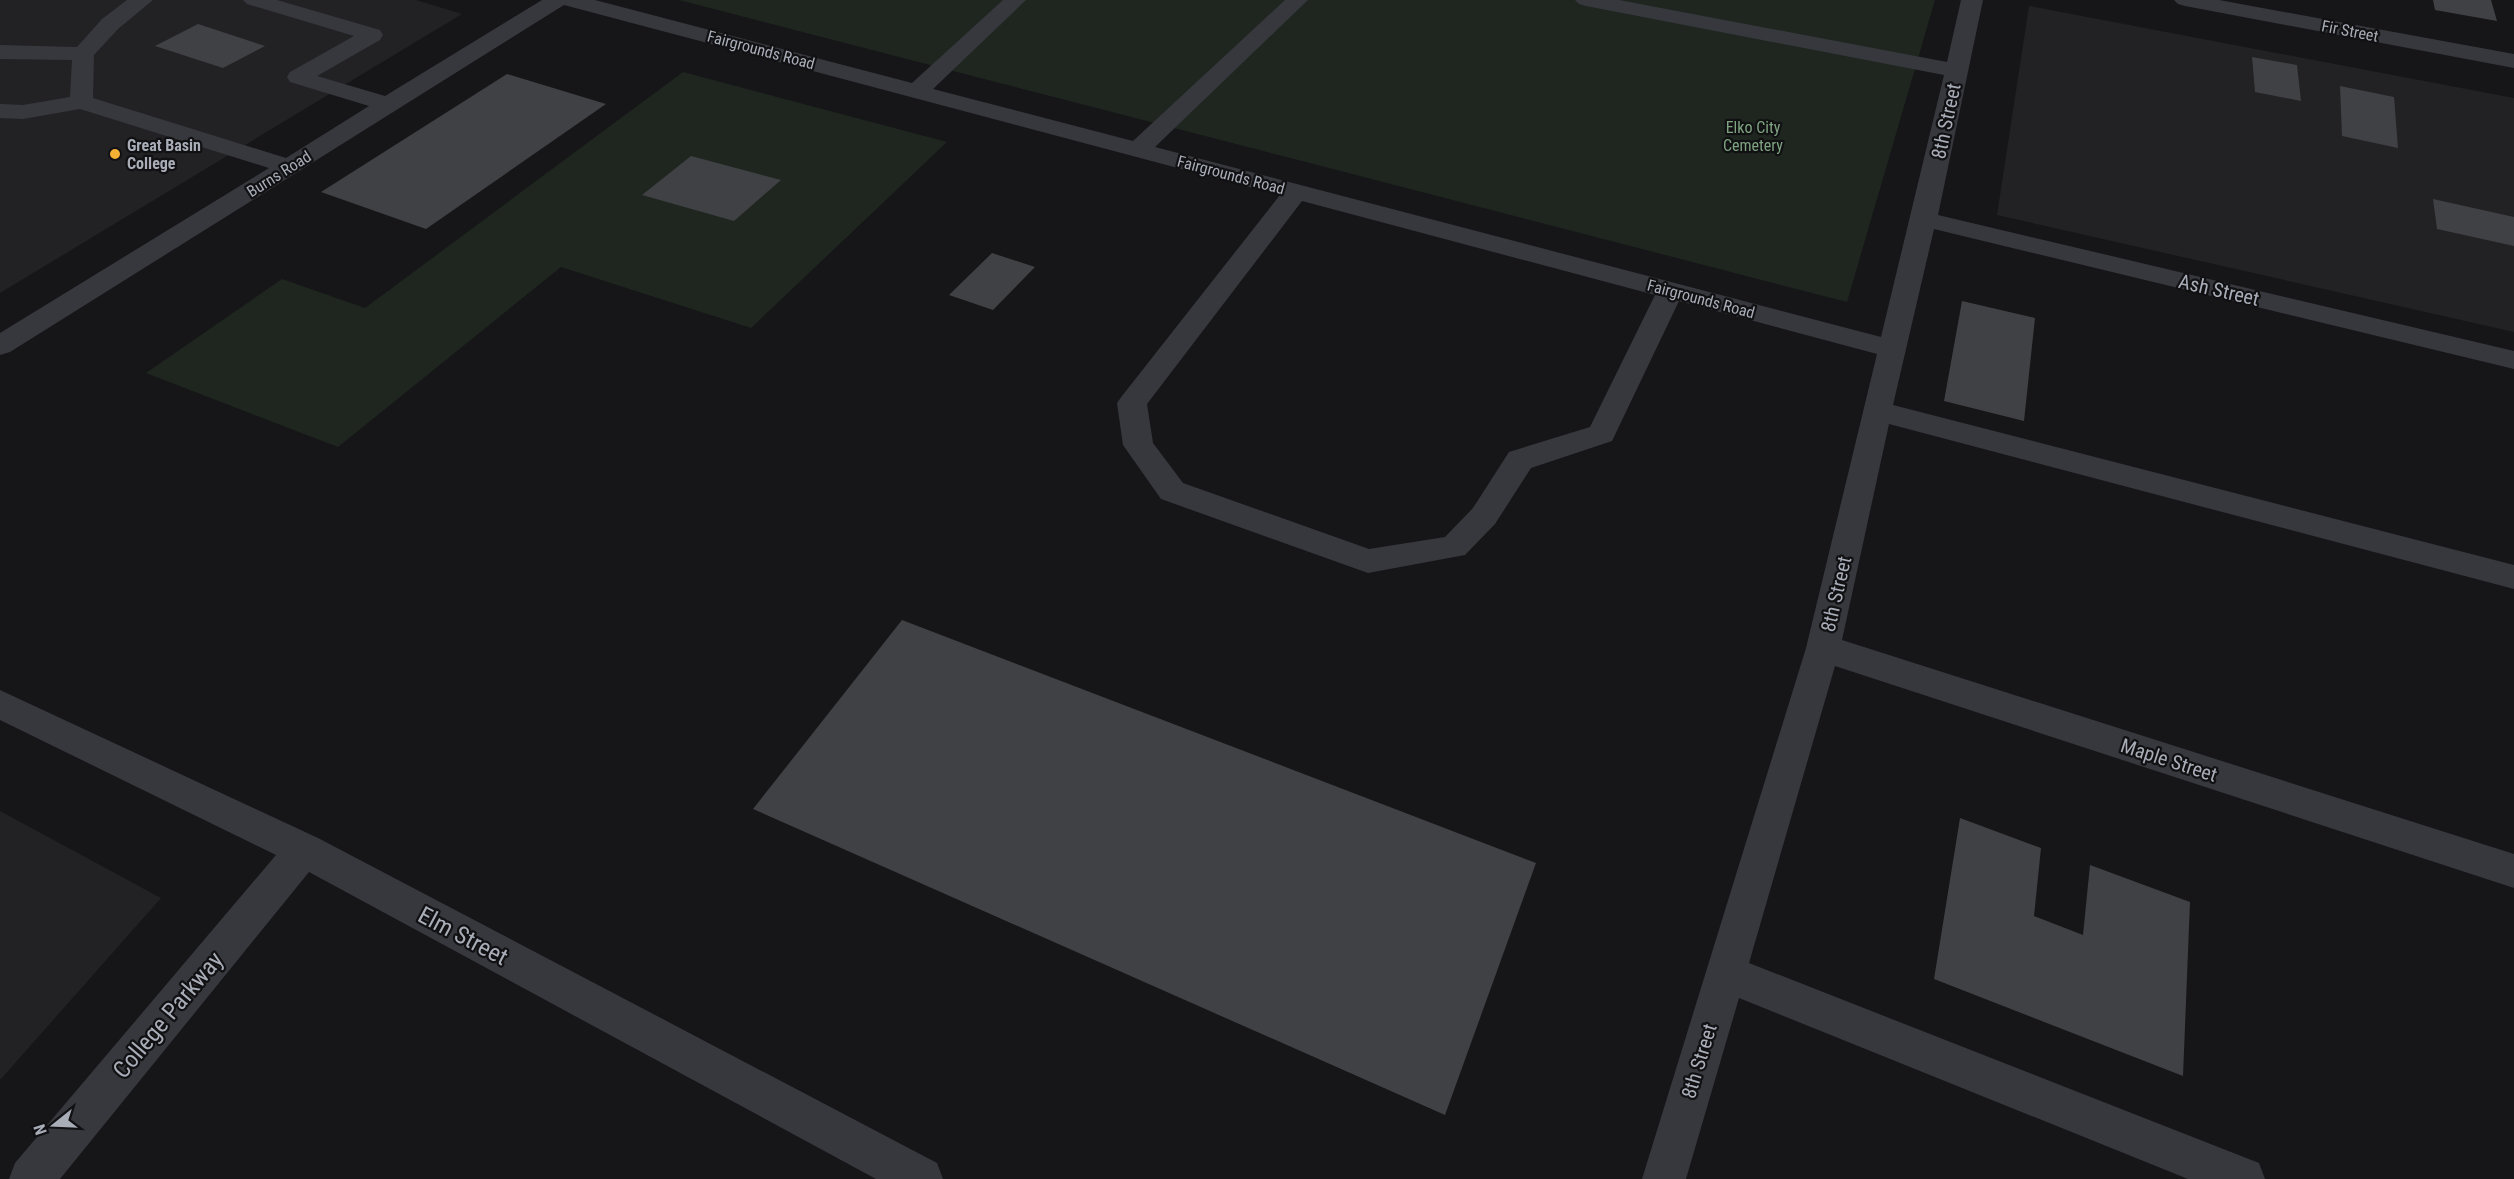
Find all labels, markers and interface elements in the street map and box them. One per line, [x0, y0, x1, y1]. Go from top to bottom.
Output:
street label: Fir Street [2320, 16, 2380, 46]
street label: Fairgrounds Road [705, 27, 817, 73]
street label: 8th Street [1926, 81, 1966, 161]
park label: Elko City Cemetery [1723, 118, 1783, 155]
place label: Great Basin College [127, 136, 201, 173]
marker: Great Basin College [108, 147, 122, 161]
street label: Burns Road [243, 147, 315, 201]
street label: Fairgrounds Road [1175, 152, 1287, 198]
street label: Ash Street [2176, 269, 2262, 311]
street label: Fairgrounds Road [1645, 276, 1757, 322]
street label: 8th Street [1816, 554, 1856, 634]
street label: Maple Street [2118, 733, 2220, 787]
street label: Elm Street [413, 901, 513, 971]
street label: College Parkway [107, 946, 229, 1084]
street label: 8th Street [1676, 1021, 1722, 1101]
north arrow [24, 1095, 84, 1155]
text: N [30, 1122, 51, 1137]

